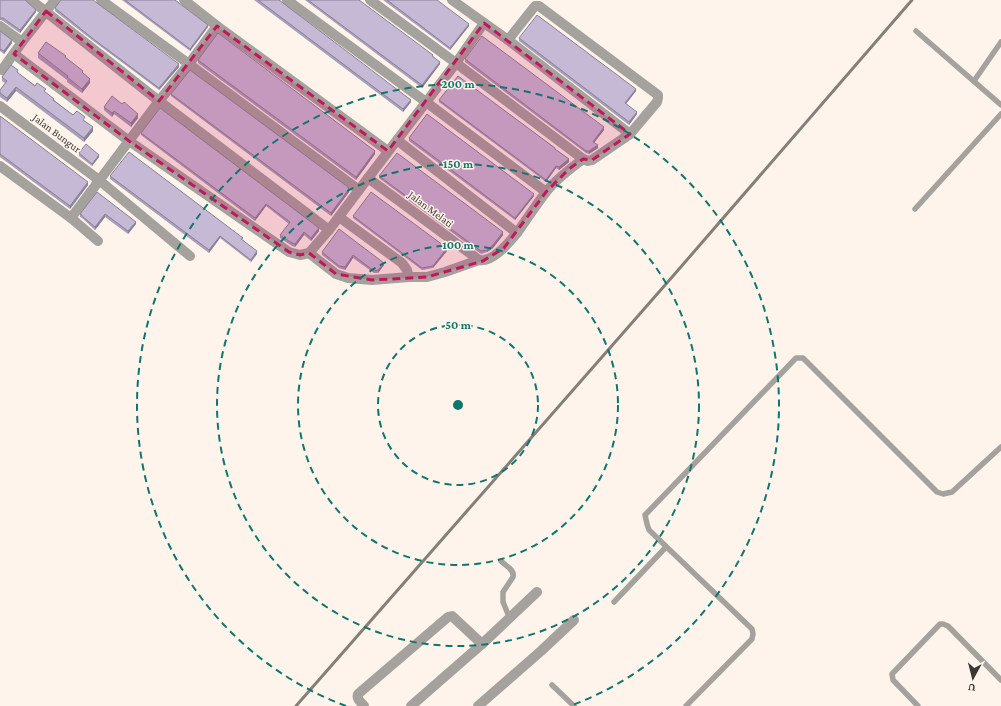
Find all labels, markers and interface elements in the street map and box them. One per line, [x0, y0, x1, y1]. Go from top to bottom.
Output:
text: 200 m [441, 77, 475, 91]
street label: Jalan Bungur [29, 110, 83, 156]
text: 150 m [443, 157, 474, 171]
street label: Jalan Melati [405, 188, 456, 231]
text: 100 m [442, 238, 475, 252]
text: 50 m [445, 318, 472, 332]
centre of rings [451, 398, 465, 412]
north arrow [953, 658, 993, 698]
text: U [967, 681, 976, 694]

